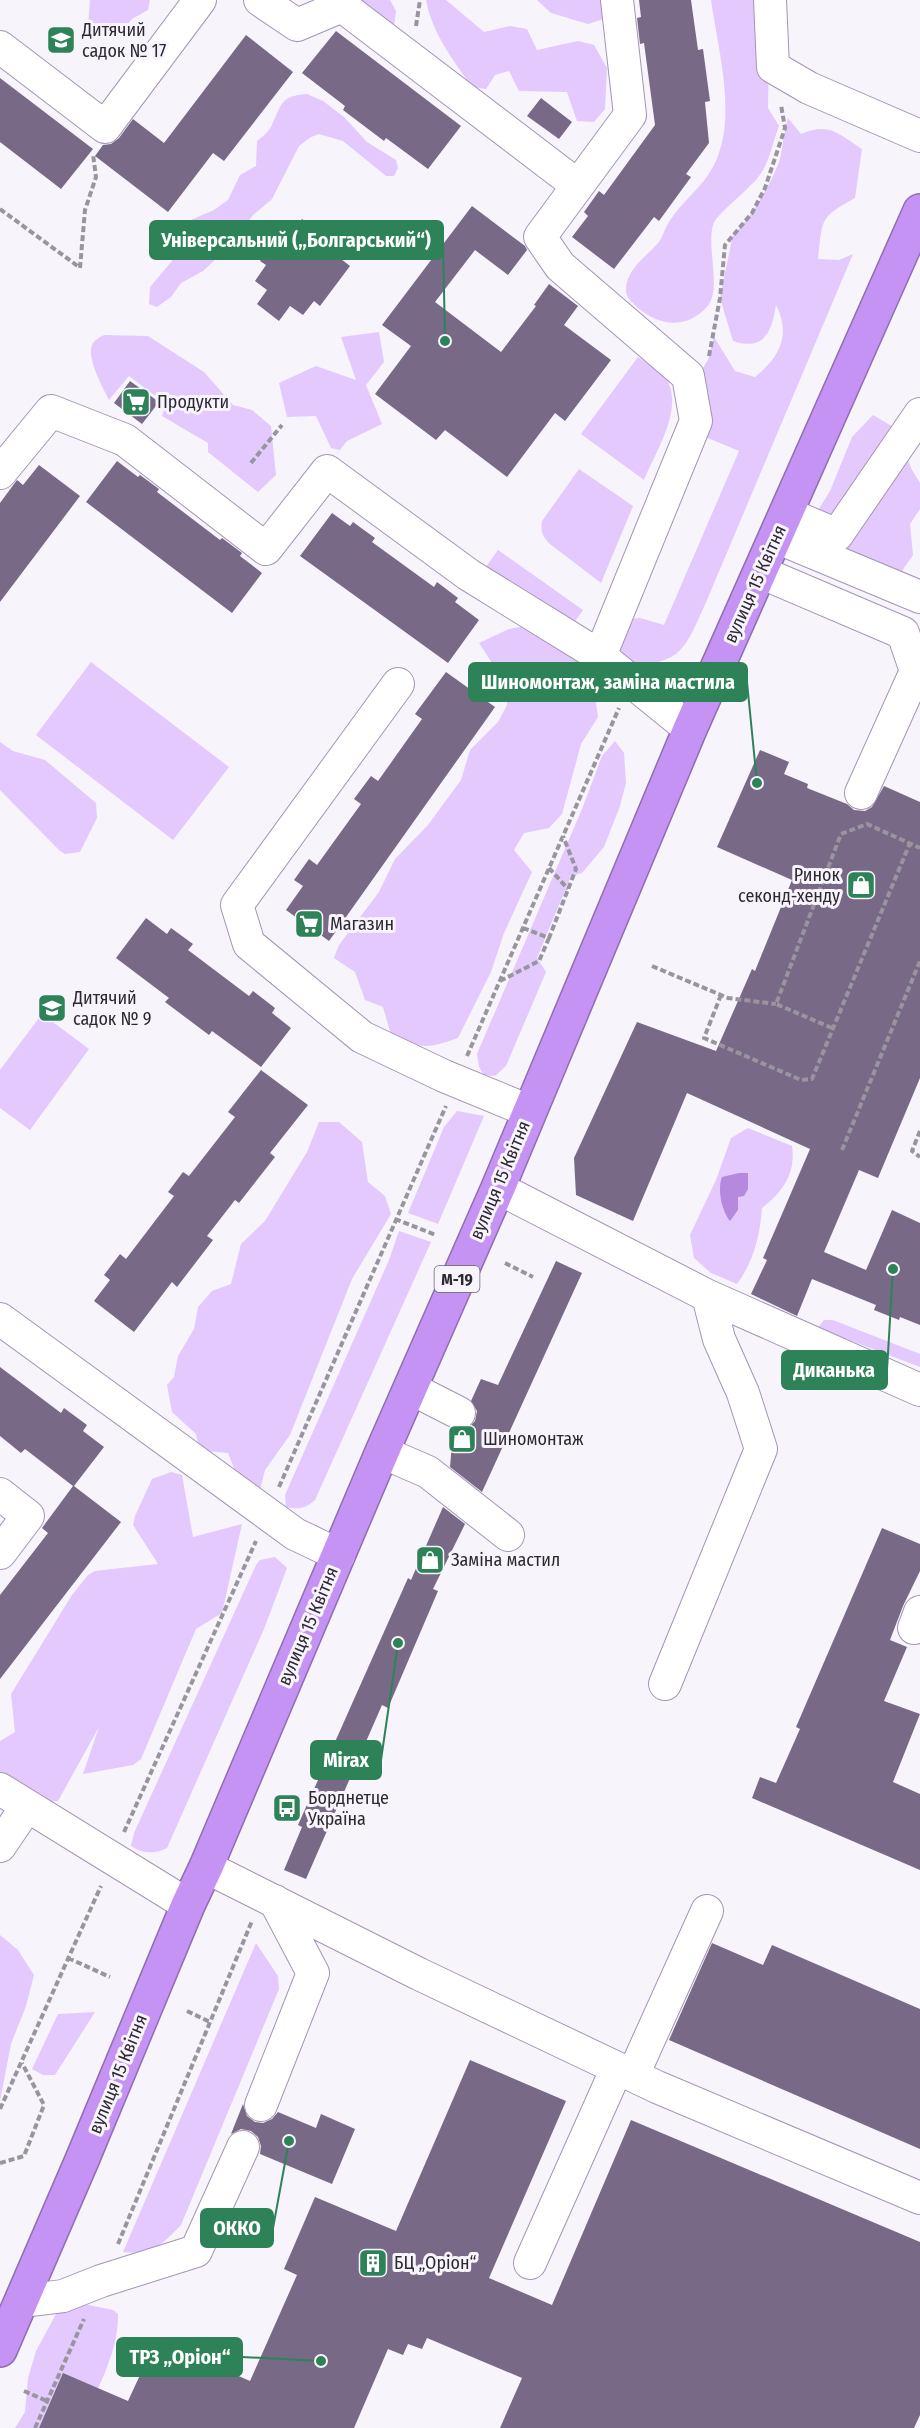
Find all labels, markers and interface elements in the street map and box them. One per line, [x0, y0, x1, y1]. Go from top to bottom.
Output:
place label: Дитячий садок № 17 [81, 19, 166, 62]
school or university icon: Дитячий садок № 17 [45, 24, 77, 56]
callout: Універсальний („Болгарський“) [150, 221, 443, 259]
text: Універсальний („Болгарський“) [160, 228, 431, 252]
supermarket icon: Продукти [120, 386, 152, 418]
place label: Продукти [157, 391, 229, 413]
street label: вулиця 15 Квітня [719, 522, 791, 646]
callout: Шиномонтаж, заміна мастила [469, 663, 747, 701]
text: Шиномонтаж, заміна мастила [481, 670, 735, 694]
place label: Ринок секонд-хенду [738, 864, 841, 907]
shop icon: Ринок секонд-хенду [845, 869, 877, 901]
supermarket icon: Магазин [293, 908, 325, 940]
place label: Магазин [330, 913, 394, 935]
place label: Дитячий садок № 9 [72, 987, 152, 1030]
school or university icon: Дитячий садок № 9 [36, 992, 68, 1024]
street label: вулиця 15 Квітня [465, 1117, 535, 1243]
road number: М-19 [434, 1266, 480, 1292]
callout: Диканька [782, 1351, 887, 1389]
text: Диканька [792, 1358, 875, 1382]
shop icon: Шиномонтаж [446, 1423, 478, 1455]
place label: Шиномонтаж [483, 1428, 584, 1450]
shop icon: Заміна мастил [414, 1544, 446, 1576]
place label: Заміна мастил [451, 1549, 560, 1571]
street label: вулиця 15 Квітня [273, 1563, 343, 1689]
callout: Mirax [311, 1741, 381, 1779]
text: Mirax [323, 1748, 369, 1772]
place label: Борднетце Україна [307, 1787, 389, 1830]
bus stop icon: Борднетце Україна [271, 1792, 303, 1824]
street label: вулиця 15 Квітня [84, 2011, 152, 2137]
callout: ОККО [201, 2209, 273, 2247]
text: ОККО [213, 2216, 261, 2240]
building icon: БЦ „Оріон“ [357, 2247, 389, 2279]
place label: БЦ „Оріон“ [394, 2252, 477, 2274]
callout: ТРЗ „Оріон“ [117, 2338, 242, 2376]
text: ТРЗ „Оріон“ [130, 2345, 231, 2369]

